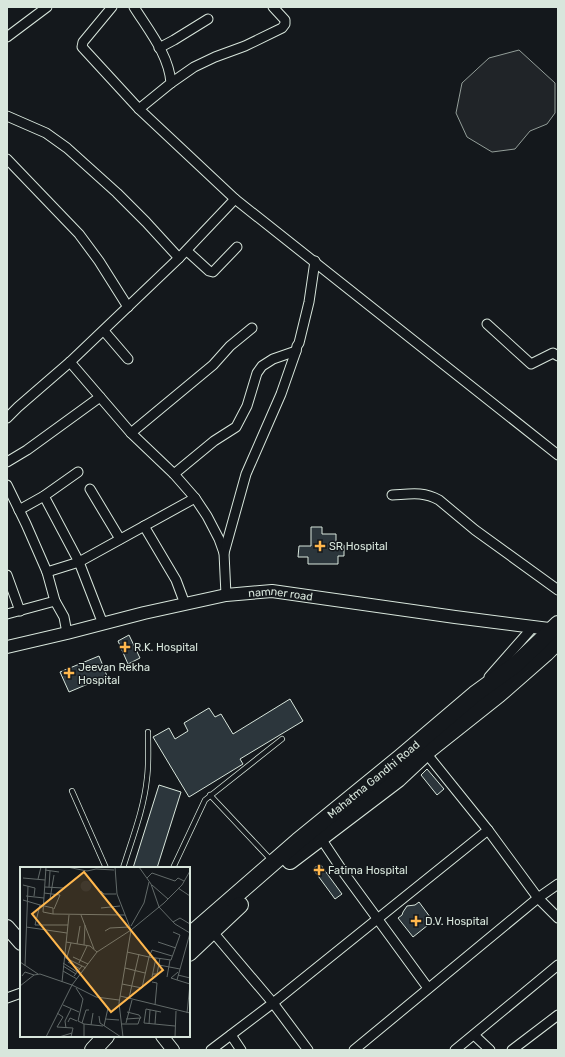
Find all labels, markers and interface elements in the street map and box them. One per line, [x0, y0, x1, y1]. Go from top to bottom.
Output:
marker: SR Hospital [314, 540, 326, 552]
place label: SR Hospital [329, 540, 388, 553]
street label: namner road [248, 584, 314, 603]
marker: R.K. Hospital [119, 641, 131, 653]
place label: R.K. Hospital [134, 641, 198, 654]
place label: Jeevan Rekha Hospital [78, 661, 150, 687]
marker: Jeevan Rekha Hospital [63, 667, 75, 679]
street label: Mahatma Gandhi Road [325, 738, 422, 821]
marker: Fatima Hospital [313, 864, 325, 876]
place label: Fatima Hospital [328, 864, 408, 877]
inset map [20, 867, 190, 1037]
marker: D.V. Hospital [410, 915, 422, 927]
place label: D.V. Hospital [425, 915, 488, 928]

